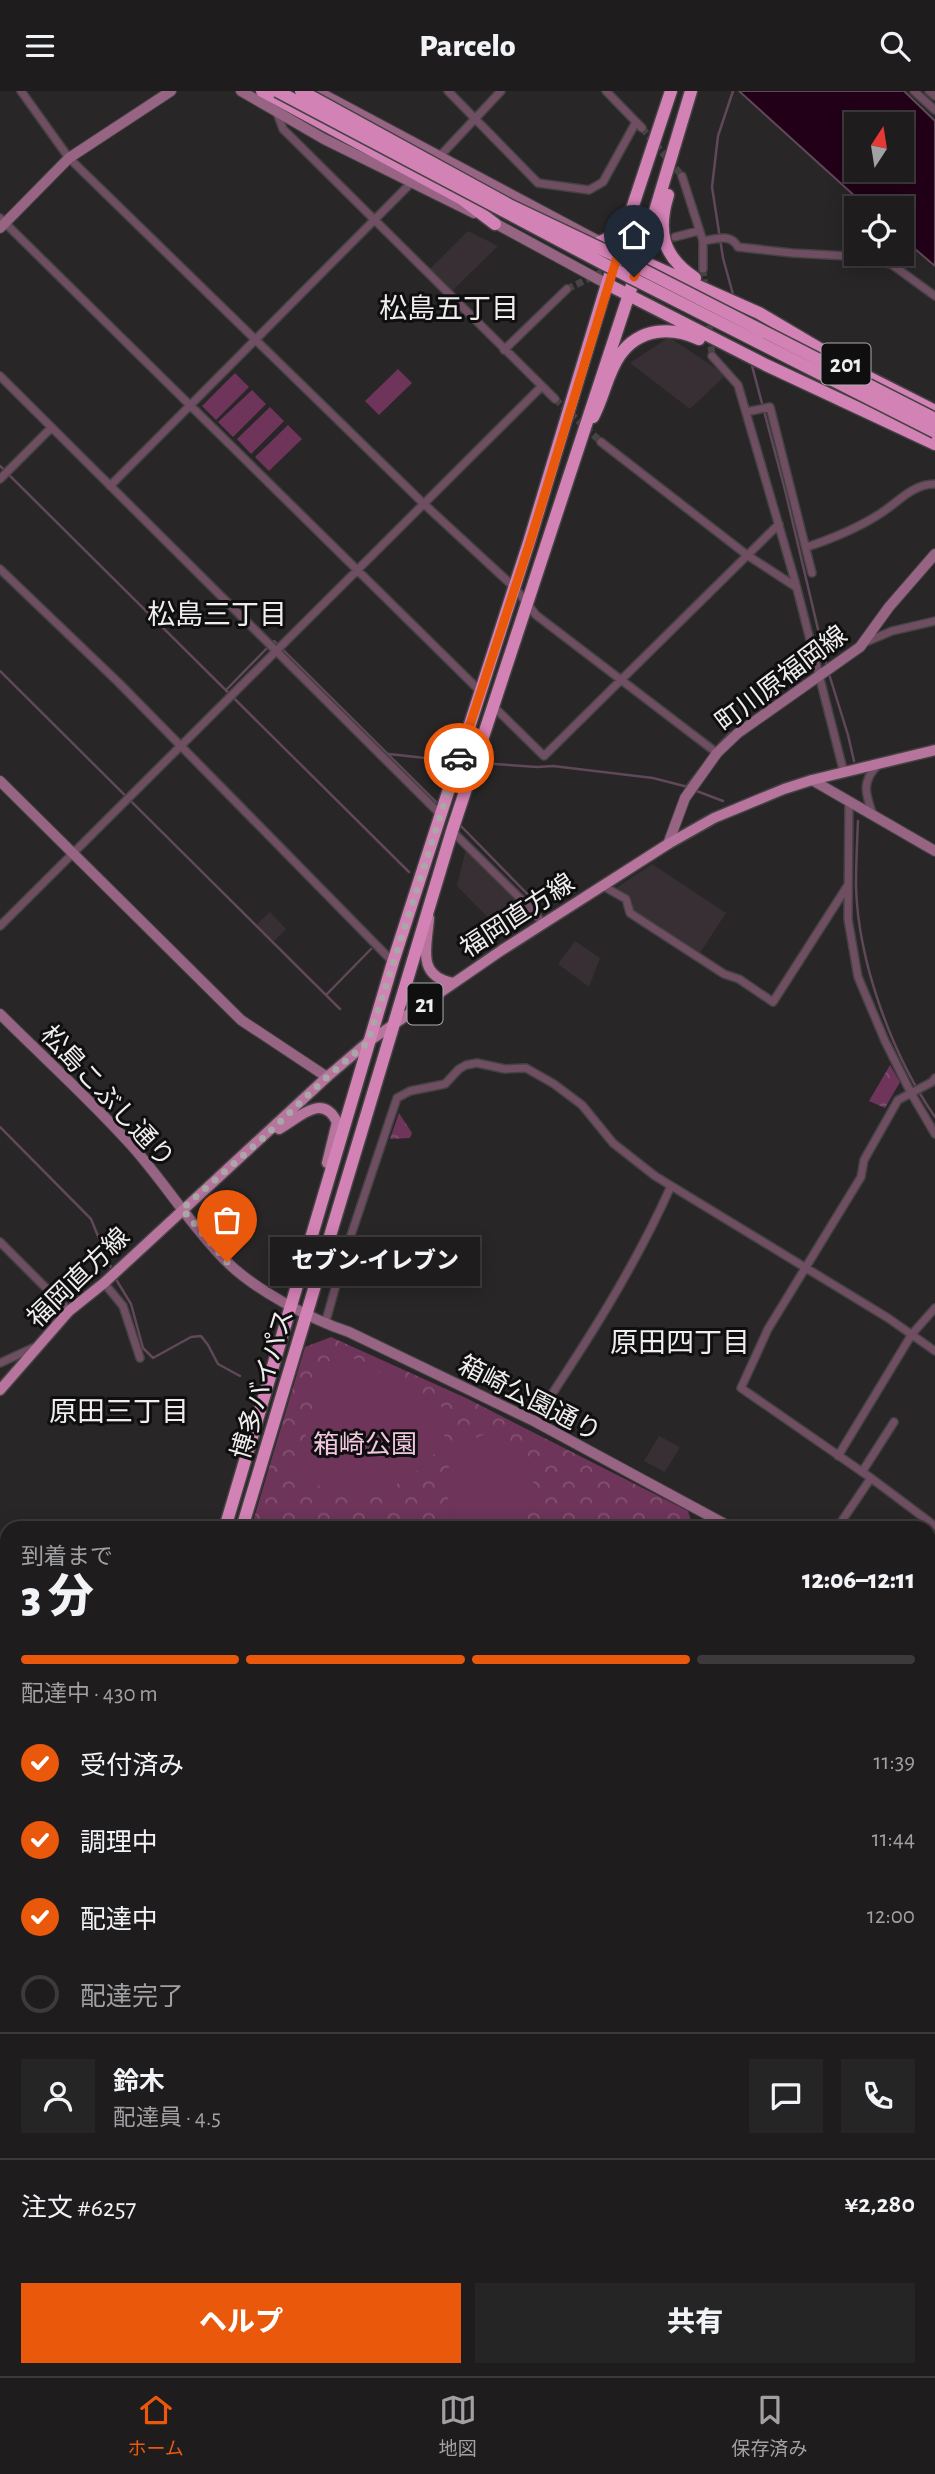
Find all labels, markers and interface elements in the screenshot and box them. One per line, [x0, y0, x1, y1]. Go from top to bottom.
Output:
icon: menu [21, 27, 59, 65]
icon: search [876, 27, 914, 65]
text: Parcelo [419, 30, 516, 62]
north arrow [844, 112, 914, 182]
map controls [844, 112, 914, 266]
button: locate [844, 196, 914, 266]
pin [604, 205, 664, 277]
icon: home [615, 216, 653, 254]
district label: 松島五丁目 [379, 294, 519, 324]
road number: 201 [822, 343, 870, 385]
district label: 松島三丁目 [147, 600, 287, 630]
street label: 町川原福岡線 [711, 621, 852, 736]
courier [424, 723, 494, 793]
icon: car [440, 739, 478, 777]
street label: 福岡直方線 [455, 868, 579, 962]
road number: 21 [408, 983, 442, 1024]
street label: 松島こぶし通り [36, 1020, 180, 1172]
pin [197, 1190, 257, 1262]
icon: bag [208, 1201, 246, 1239]
street label: 福岡直方線 [22, 1222, 134, 1332]
callout: セブン-イレブン [269, 1237, 479, 1287]
text: セブン-イレブン [291, 1250, 459, 1273]
street label: 博多バイパス [227, 1306, 298, 1462]
district label: 原田四丁目 [610, 1330, 750, 1358]
street label: 箱崎公園通り [454, 1351, 605, 1446]
district label: 原田三丁目 [49, 1399, 189, 1427]
park label: 箱崎公園 [313, 1431, 417, 1458]
text: 到着まで [21, 1546, 113, 1569]
text: 12:06–12:11 [802, 1567, 915, 1593]
text: 3 分 [21, 1575, 94, 1621]
text: 配達中 · 430 m [21, 1683, 158, 1706]
icon: check [21, 1744, 59, 1782]
text: 11:39 [874, 1751, 915, 1774]
text: 受付済み [80, 1753, 184, 1779]
icon: check [21, 1821, 59, 1859]
text: 11:44 [872, 1828, 915, 1851]
text: 調理中 [80, 1830, 158, 1856]
icon: check [21, 1898, 59, 1936]
text: 12:00 [867, 1905, 915, 1928]
text: 配達中 [80, 1907, 158, 1933]
text: 配達完了 [80, 1984, 184, 2010]
button: person [21, 2059, 95, 2133]
button: chat [749, 2059, 823, 2133]
button: phone [841, 2059, 915, 2133]
text: 鈴木 [113, 2069, 165, 2095]
text: 配達員 · 4.5 [113, 2107, 221, 2130]
text: ¥2,280 [845, 2191, 915, 2217]
text: 注文 #6257 [21, 2195, 136, 2221]
button: ヘルプ [21, 2283, 461, 2363]
button: 共有 [475, 2283, 915, 2363]
tab: ホーム [127, 2391, 184, 2461]
tab: 地図 [439, 2391, 477, 2461]
tab: 保存済み [732, 2391, 808, 2461]

